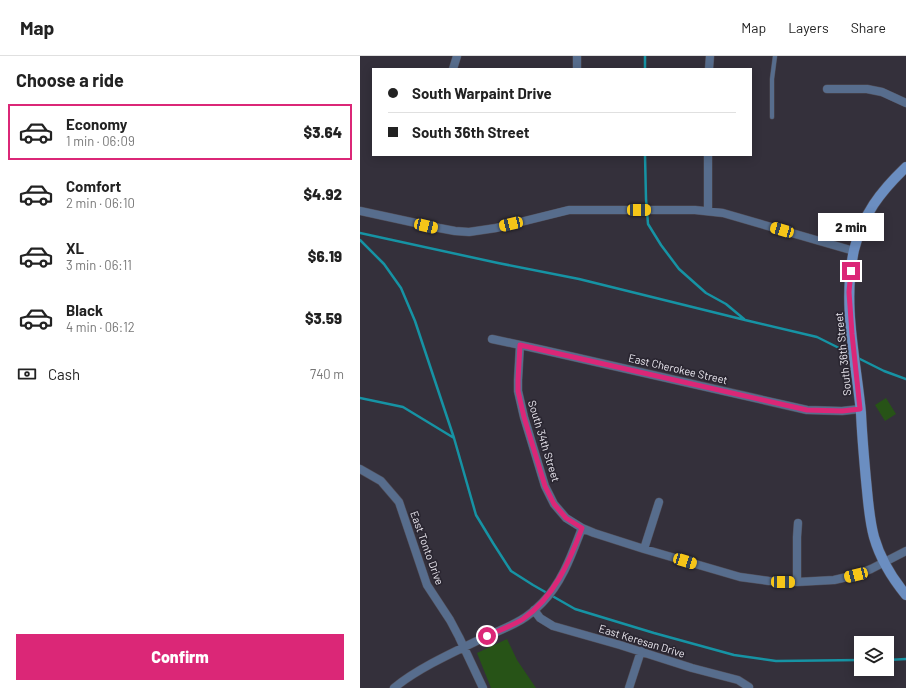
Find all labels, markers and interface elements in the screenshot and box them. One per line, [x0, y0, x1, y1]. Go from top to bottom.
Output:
text: Map [20, 16, 54, 39]
text: Map [741, 19, 766, 36]
text: Layers [788, 19, 829, 36]
text: Share [851, 19, 886, 36]
text: Choose a ride [16, 69, 124, 91]
text: South Warpaint Drive [412, 84, 552, 102]
icon: car [18, 114, 54, 150]
text: Economy [66, 115, 127, 133]
text: $3.64 [304, 123, 342, 141]
text: South 36th Street [412, 123, 530, 141]
text: 1 min · 06:09 [66, 133, 135, 149]
icon: car [18, 176, 54, 212]
text: Comfort [66, 177, 121, 195]
text: $4.92 [303, 185, 342, 203]
text: 2 min · 06:10 [66, 195, 135, 211]
car [627, 204, 651, 216]
callout: 2 min [818, 213, 884, 241]
car [498, 215, 524, 233]
car [413, 217, 439, 235]
text: 2 min [835, 219, 867, 235]
car [769, 221, 795, 239]
icon: car [18, 238, 54, 274]
text: XL [66, 239, 84, 257]
text: $6.19 [308, 247, 342, 265]
text: 3 min · 06:11 [66, 257, 132, 273]
route end [842, 262, 860, 280]
icon: car [18, 300, 54, 336]
text: Black [66, 301, 103, 319]
text: $3.59 [305, 309, 342, 327]
street label: South 36th Street [832, 312, 853, 396]
text: 4 min · 06:12 [66, 319, 135, 335]
street label: East Cherokee Street [627, 351, 729, 386]
icon: cash [16, 363, 38, 385]
text: Cash [48, 365, 80, 383]
text: 740 m [310, 366, 344, 382]
street label: South 34th Street [526, 399, 563, 483]
street label: East Tonto Drive [408, 509, 447, 587]
car [672, 552, 698, 570]
car [843, 566, 869, 584]
car [771, 576, 795, 588]
street label: East Keresan Drive [597, 621, 687, 660]
route start [478, 627, 496, 645]
button: Confirm [16, 634, 344, 680]
map controls [854, 636, 894, 676]
button: layers [854, 636, 894, 676]

